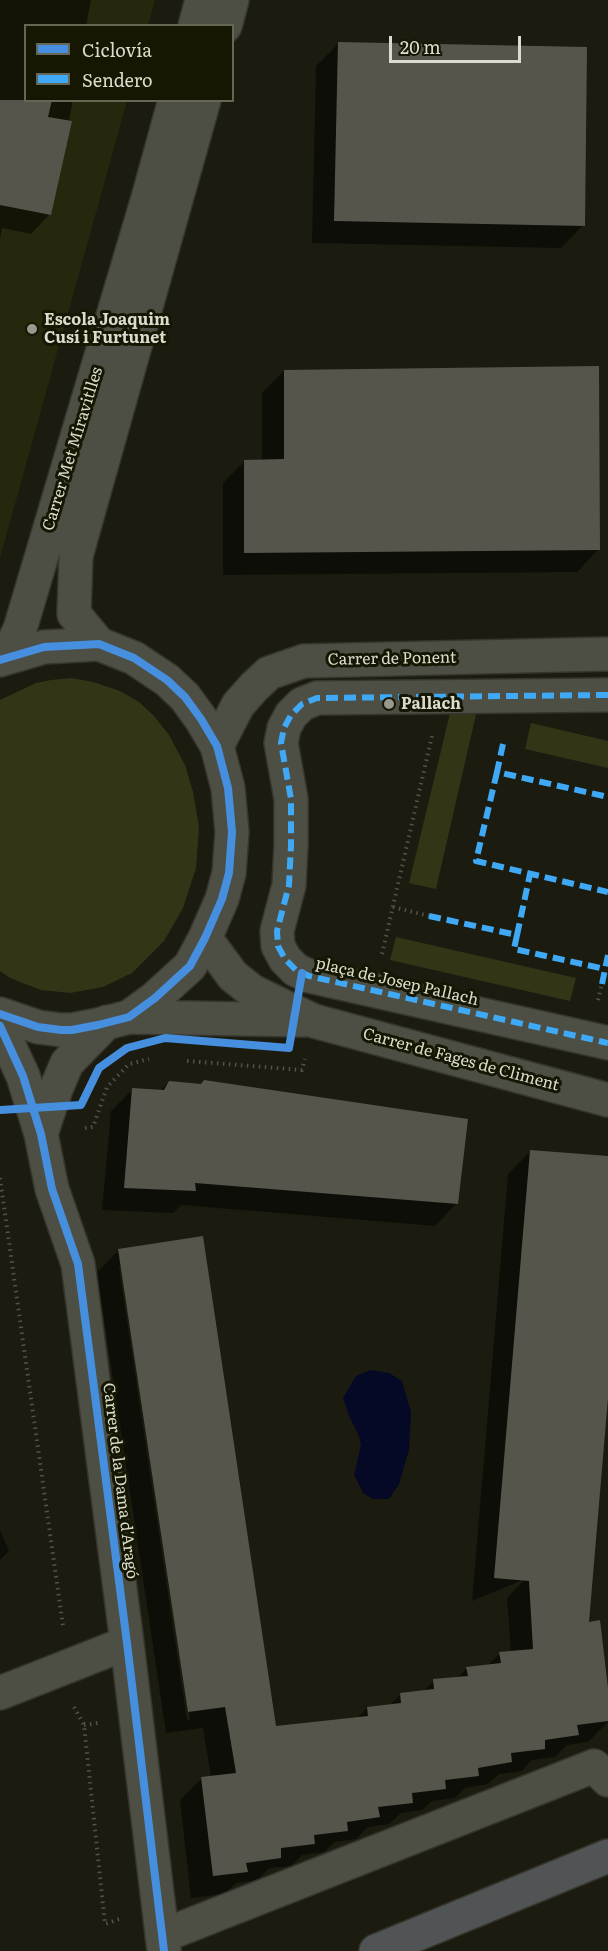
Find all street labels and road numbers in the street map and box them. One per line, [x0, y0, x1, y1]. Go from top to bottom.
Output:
street label: Carrer Met Miravitlles [39, 365, 107, 533]
street label: Carrer de Ponent [328, 648, 456, 670]
street label: plaça de Josep Pallach [314, 954, 480, 1010]
street label: Carrer de Fages de Climent [361, 1025, 561, 1095]
street label: Carrer de la Dama d'Aragó [98, 1382, 142, 1580]

